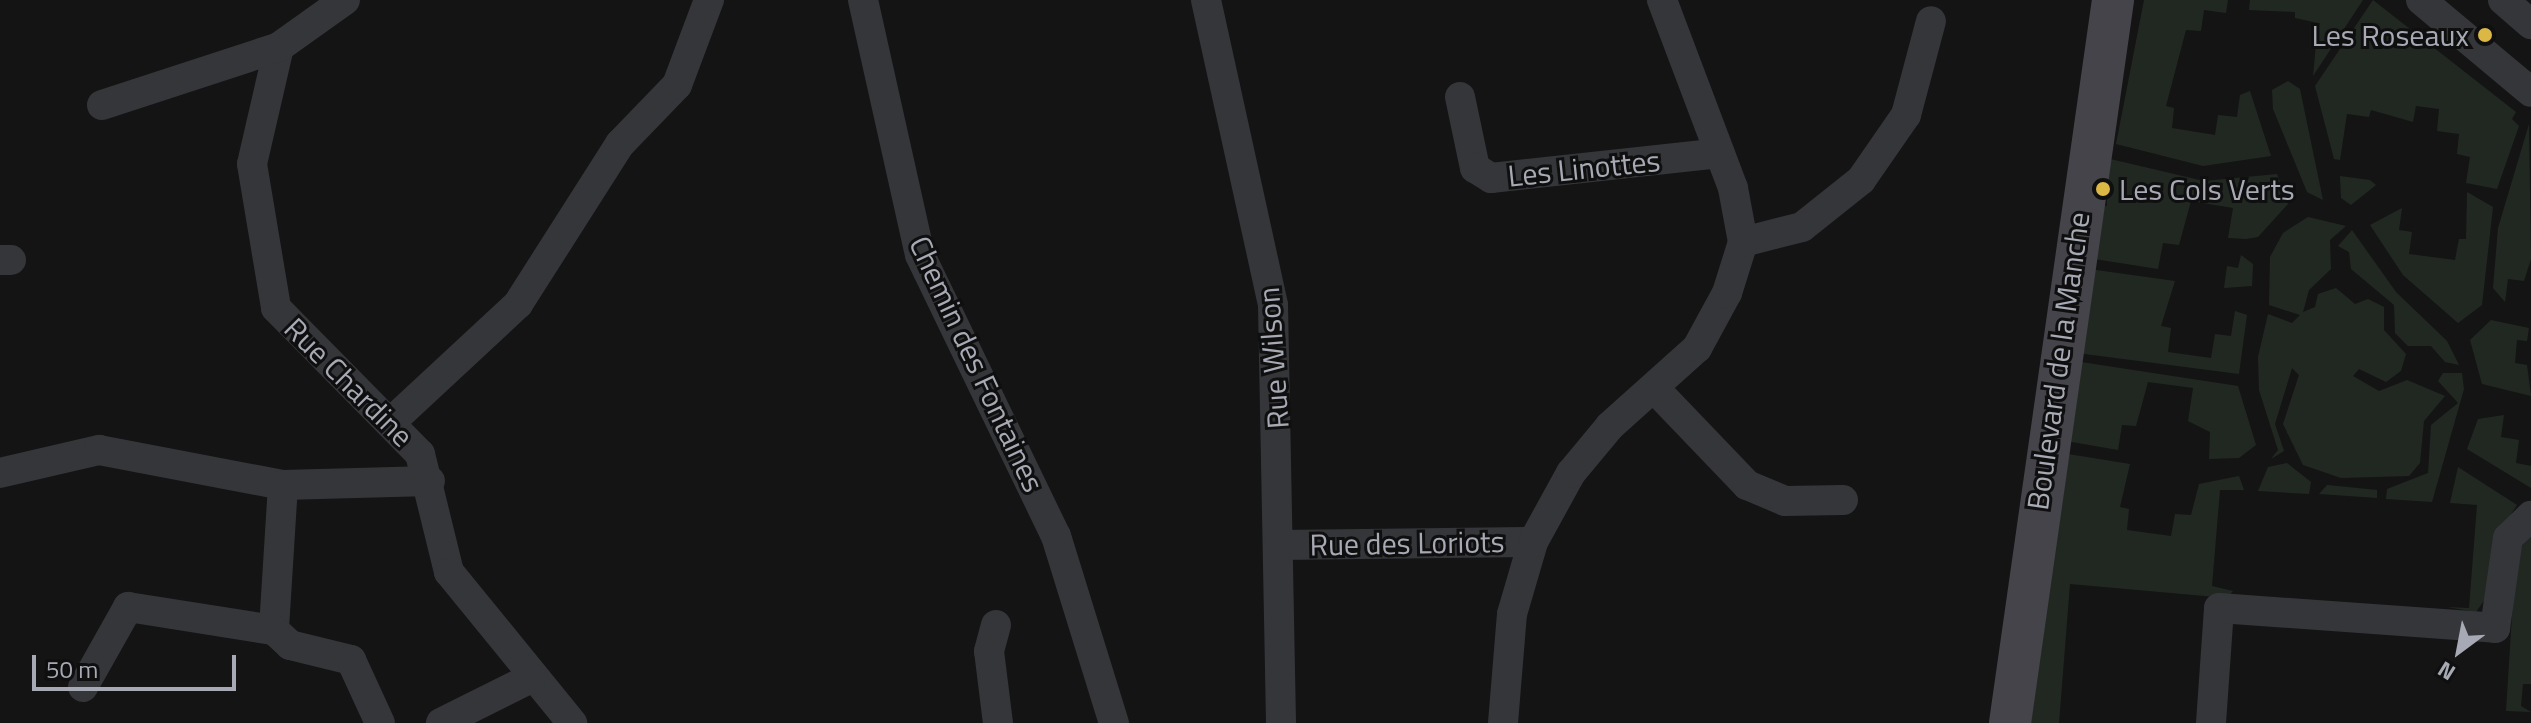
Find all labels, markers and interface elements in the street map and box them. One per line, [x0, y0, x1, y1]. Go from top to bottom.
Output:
place label: Les Roseaux [2311, 17, 2469, 53]
marker: Les Roseaux [2476, 26, 2494, 44]
street label: Les Linottes [1506, 142, 1662, 194]
place label: Les Cols Verts [2119, 171, 2295, 207]
marker: Les Cols Verts [2094, 180, 2112, 198]
street label: Boulevard de la Manche [2019, 210, 2097, 512]
street label: Chemin des Fontaines [902, 230, 1052, 498]
street label: Rue Wilson [1250, 286, 1296, 430]
street label: Rue Chardine [277, 310, 421, 454]
street label: Rue des Loriots [1309, 523, 1505, 563]
north arrow [2419, 611, 2499, 691]
scale bar [36, 639, 240, 689]
text: 50 m [46, 651, 98, 687]
text: N [2431, 653, 2462, 690]

